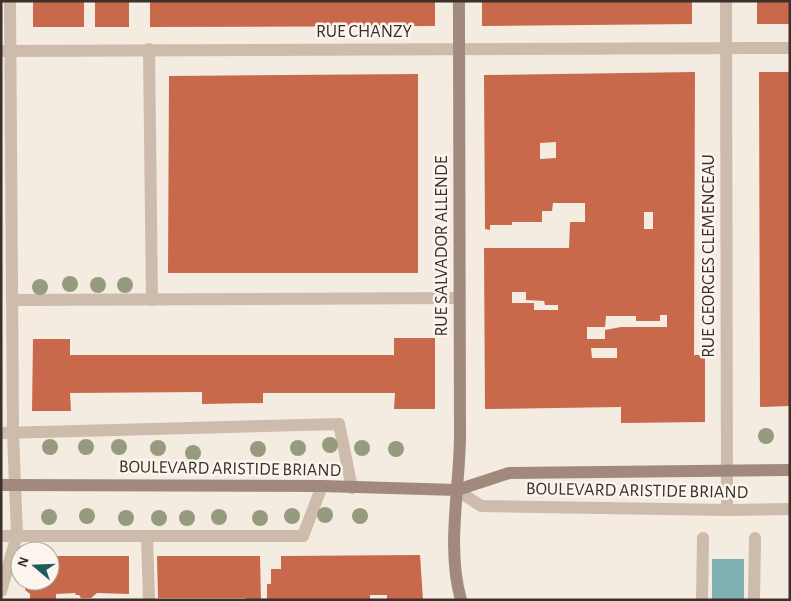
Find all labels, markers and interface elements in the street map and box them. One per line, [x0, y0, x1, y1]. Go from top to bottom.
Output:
street label: RUE CHANZY [316, 23, 412, 41]
street label: RUE GEORGES CLEMENCEAU [700, 154, 718, 358]
street label: RUE SALVADOR ALLENDE [433, 155, 451, 336]
street label: BOULEVARD ARISTIDE BRIAND [119, 458, 341, 480]
street label: BOULEVARD ARISTIDE BRIAND [526, 480, 748, 502]
north arrow [10, 541, 60, 591]
text: N [15, 555, 32, 569]

